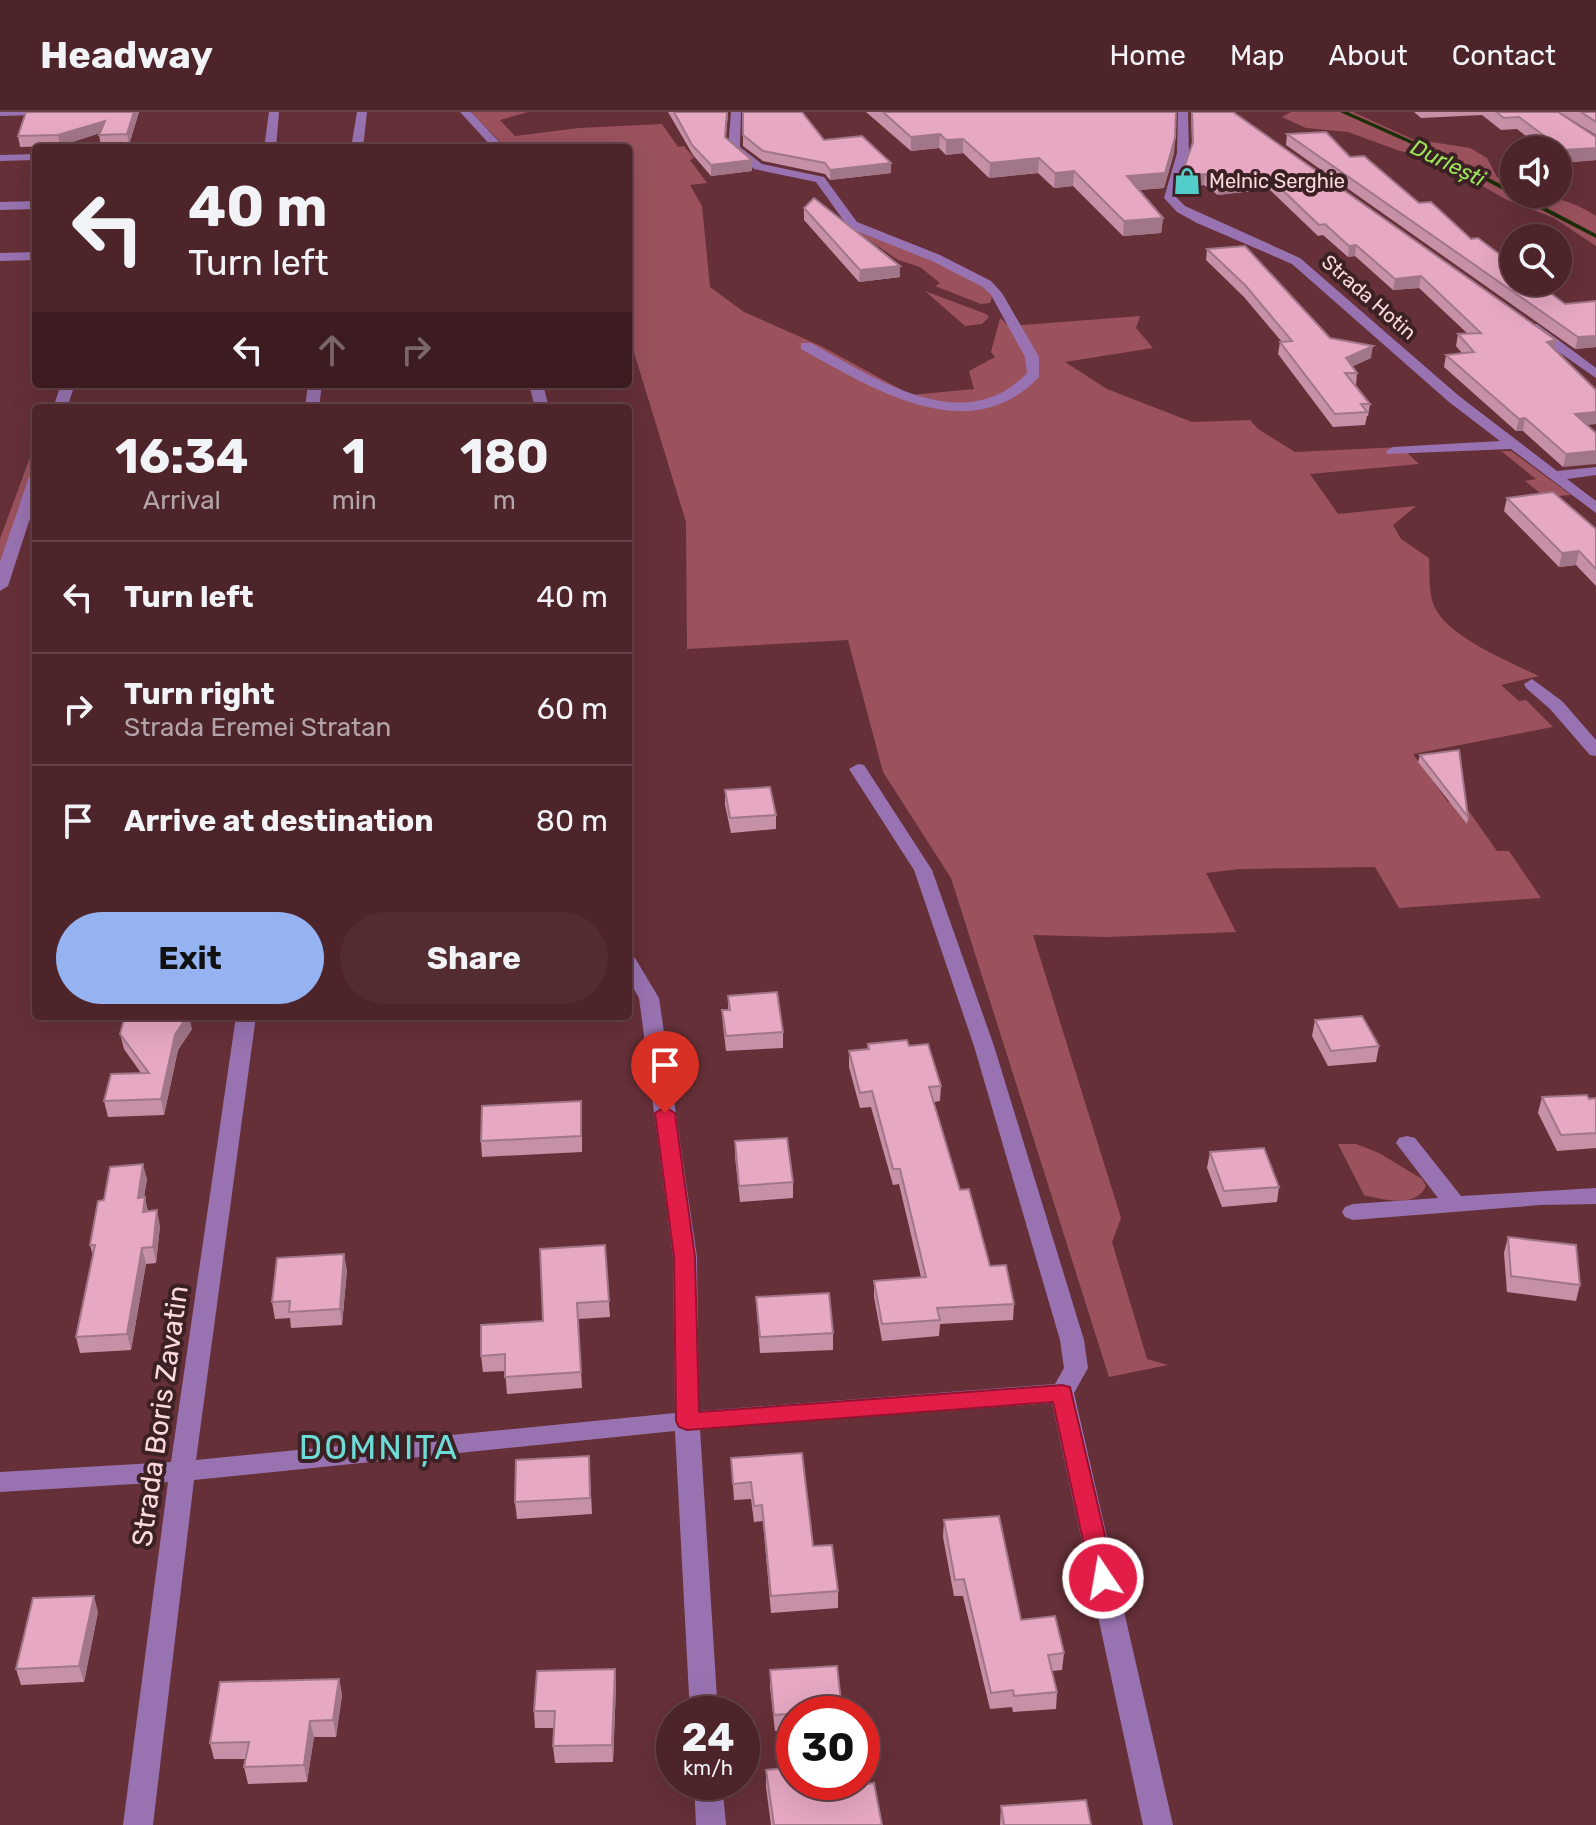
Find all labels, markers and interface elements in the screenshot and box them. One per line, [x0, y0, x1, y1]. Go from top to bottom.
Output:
text: Headway [40, 32, 213, 78]
text: Home [1109, 39, 1186, 72]
text: Map [1230, 39, 1284, 72]
text: About [1328, 39, 1408, 72]
text: Contact [1452, 39, 1556, 72]
water label: Durlești [1406, 133, 1490, 193]
map controls [1500, 136, 1572, 296]
button: sound [1500, 136, 1572, 208]
shop icon: Melnic Serghie [1172, 166, 1202, 196]
place label: Melnic Serghie [1209, 169, 1345, 193]
text: 40 m [188, 174, 328, 240]
icon: left [56, 176, 160, 280]
button: search [1500, 224, 1572, 296]
text: Turn left [188, 241, 329, 284]
street label: Strada Hotin [1317, 250, 1421, 344]
icon: left [226, 328, 270, 372]
icon: ahead [310, 328, 354, 372]
icon: right [394, 328, 438, 372]
text: 16:34 [115, 428, 249, 485]
text: 1 [342, 428, 366, 485]
text: 180 [460, 428, 549, 485]
text: Arrival [143, 485, 221, 516]
text: min [332, 485, 377, 516]
text: m [493, 485, 516, 516]
icon: left [56, 575, 100, 619]
text: Turn left [124, 579, 254, 615]
text: 40 m [536, 579, 608, 615]
text: Turn right [124, 676, 275, 712]
icon: right [56, 687, 100, 731]
text: 60 m [537, 691, 608, 727]
text: Strada Eremei Stratan [124, 712, 391, 743]
icon: arrive [56, 799, 100, 843]
text: Arrive at destination [124, 803, 434, 839]
text: 80 m [536, 803, 608, 839]
button: Exit [56, 912, 324, 1004]
button: Share [340, 912, 608, 1004]
pin [631, 1031, 699, 1113]
icon: arrive [643, 1043, 687, 1087]
street label: Strada Boris Zavatin [125, 1283, 195, 1549]
district label: DOMNIȚA [299, 1427, 459, 1468]
position arrow [1061, 1536, 1145, 1620]
speed limit sign: 30 [776, 1696, 880, 1800]
text: 24 [681, 1714, 735, 1761]
text: km/h [683, 1756, 733, 1780]

